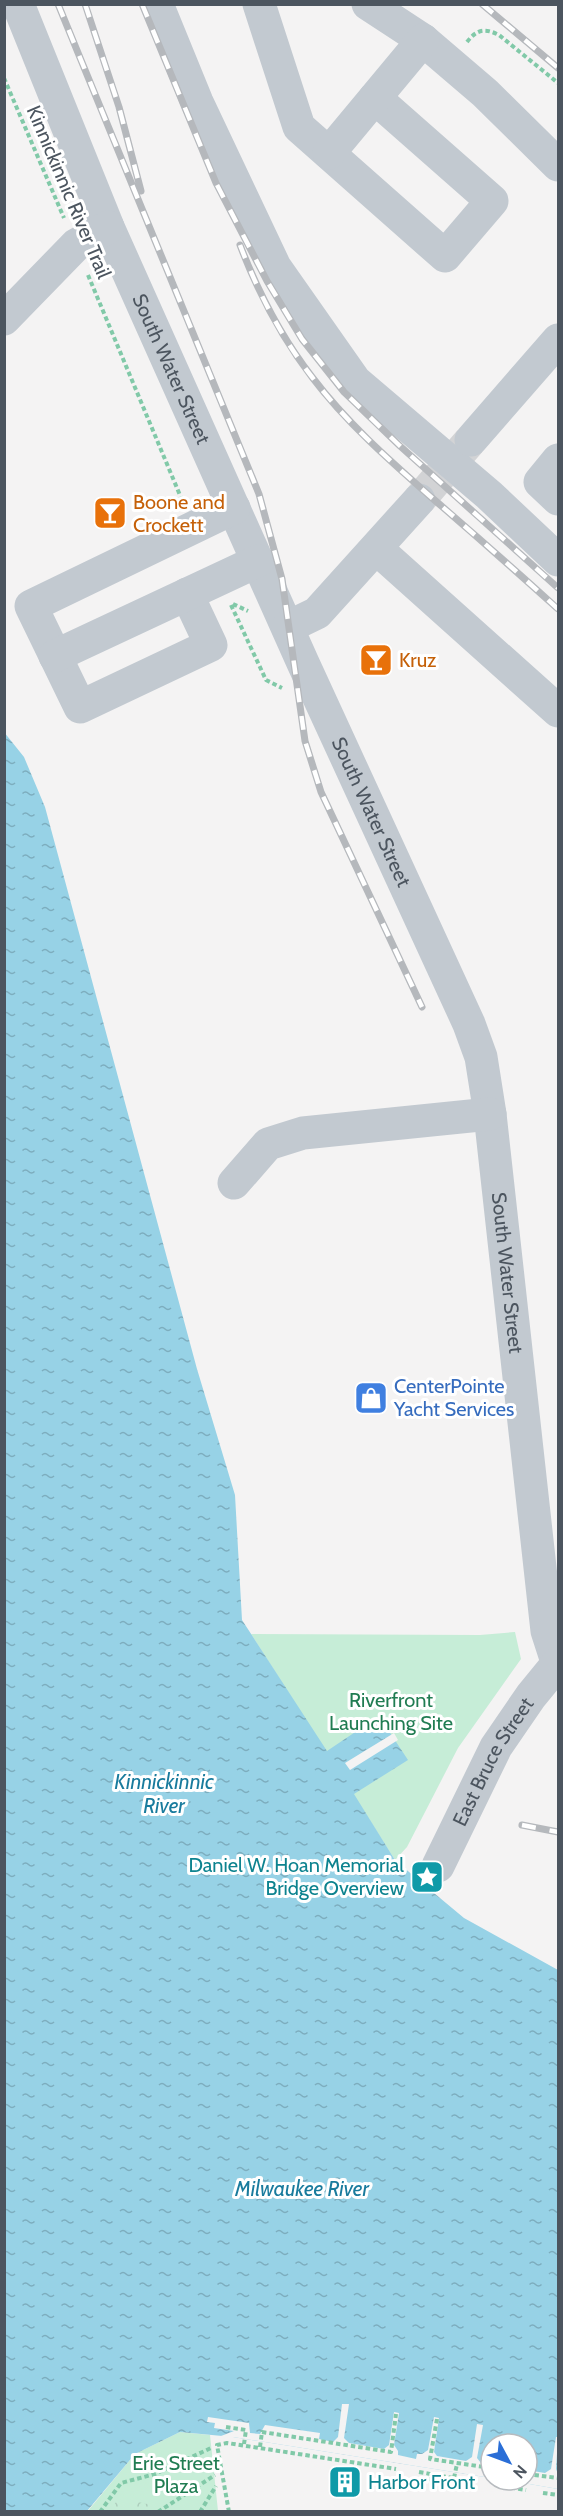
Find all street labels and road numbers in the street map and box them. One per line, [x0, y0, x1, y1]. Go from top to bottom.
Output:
street label: Kinnickinnic River Trail [22, 102, 116, 282]
street label: South Water Street [127, 290, 216, 448]
street label: South Water Street [327, 733, 416, 891]
street label: South Water Street [487, 1191, 528, 1355]
street label: East Bruce Street [447, 1692, 539, 1830]

